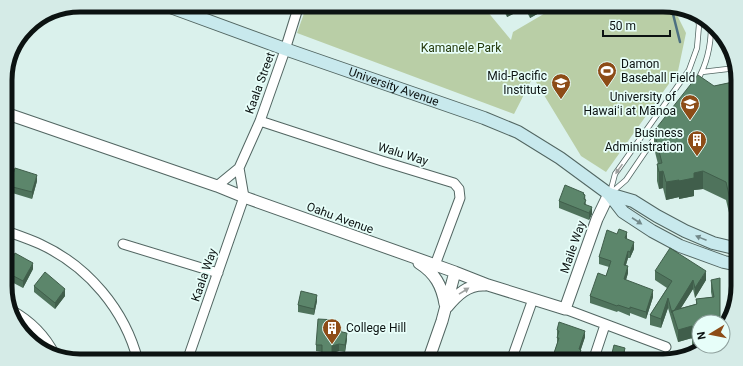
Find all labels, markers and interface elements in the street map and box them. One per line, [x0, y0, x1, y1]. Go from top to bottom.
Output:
scale bar [603, 12, 670, 38]
text: 50 m [609, 19, 636, 33]
park label: Kamanele Park [421, 41, 502, 55]
street label: Kaala Street [242, 50, 278, 116]
place label: Damon Baseball Field [621, 57, 695, 85]
sports icon: Damon Baseball Field [596, 60, 618, 88]
street label: University Avenue [347, 65, 441, 109]
place label: Mid-Pacific Institute [487, 69, 547, 97]
school or university icon: Mid-Pacific Institute [550, 72, 572, 100]
place label: University of Hawaiʻi at Mānoa [583, 90, 677, 118]
school or university icon: University of Hawaiʻi at Mānoa [679, 93, 701, 121]
place label: Business Administration [605, 126, 683, 154]
building icon: Business Administration [686, 129, 708, 157]
street label: Walu Way [376, 140, 430, 168]
one-way arrow [615, 164, 623, 174]
street label: Oahu Avenue [305, 199, 375, 237]
one-way arrow [631, 218, 643, 225]
street label: Maile Way [557, 219, 589, 275]
one-way arrow [694, 234, 706, 240]
street label: Kaala Way [188, 246, 220, 304]
one-way arrow [458, 288, 470, 295]
north arrow [691, 314, 731, 354]
building icon: College Hill [321, 317, 343, 345]
place label: College Hill [346, 321, 406, 335]
text: N [695, 330, 709, 341]

